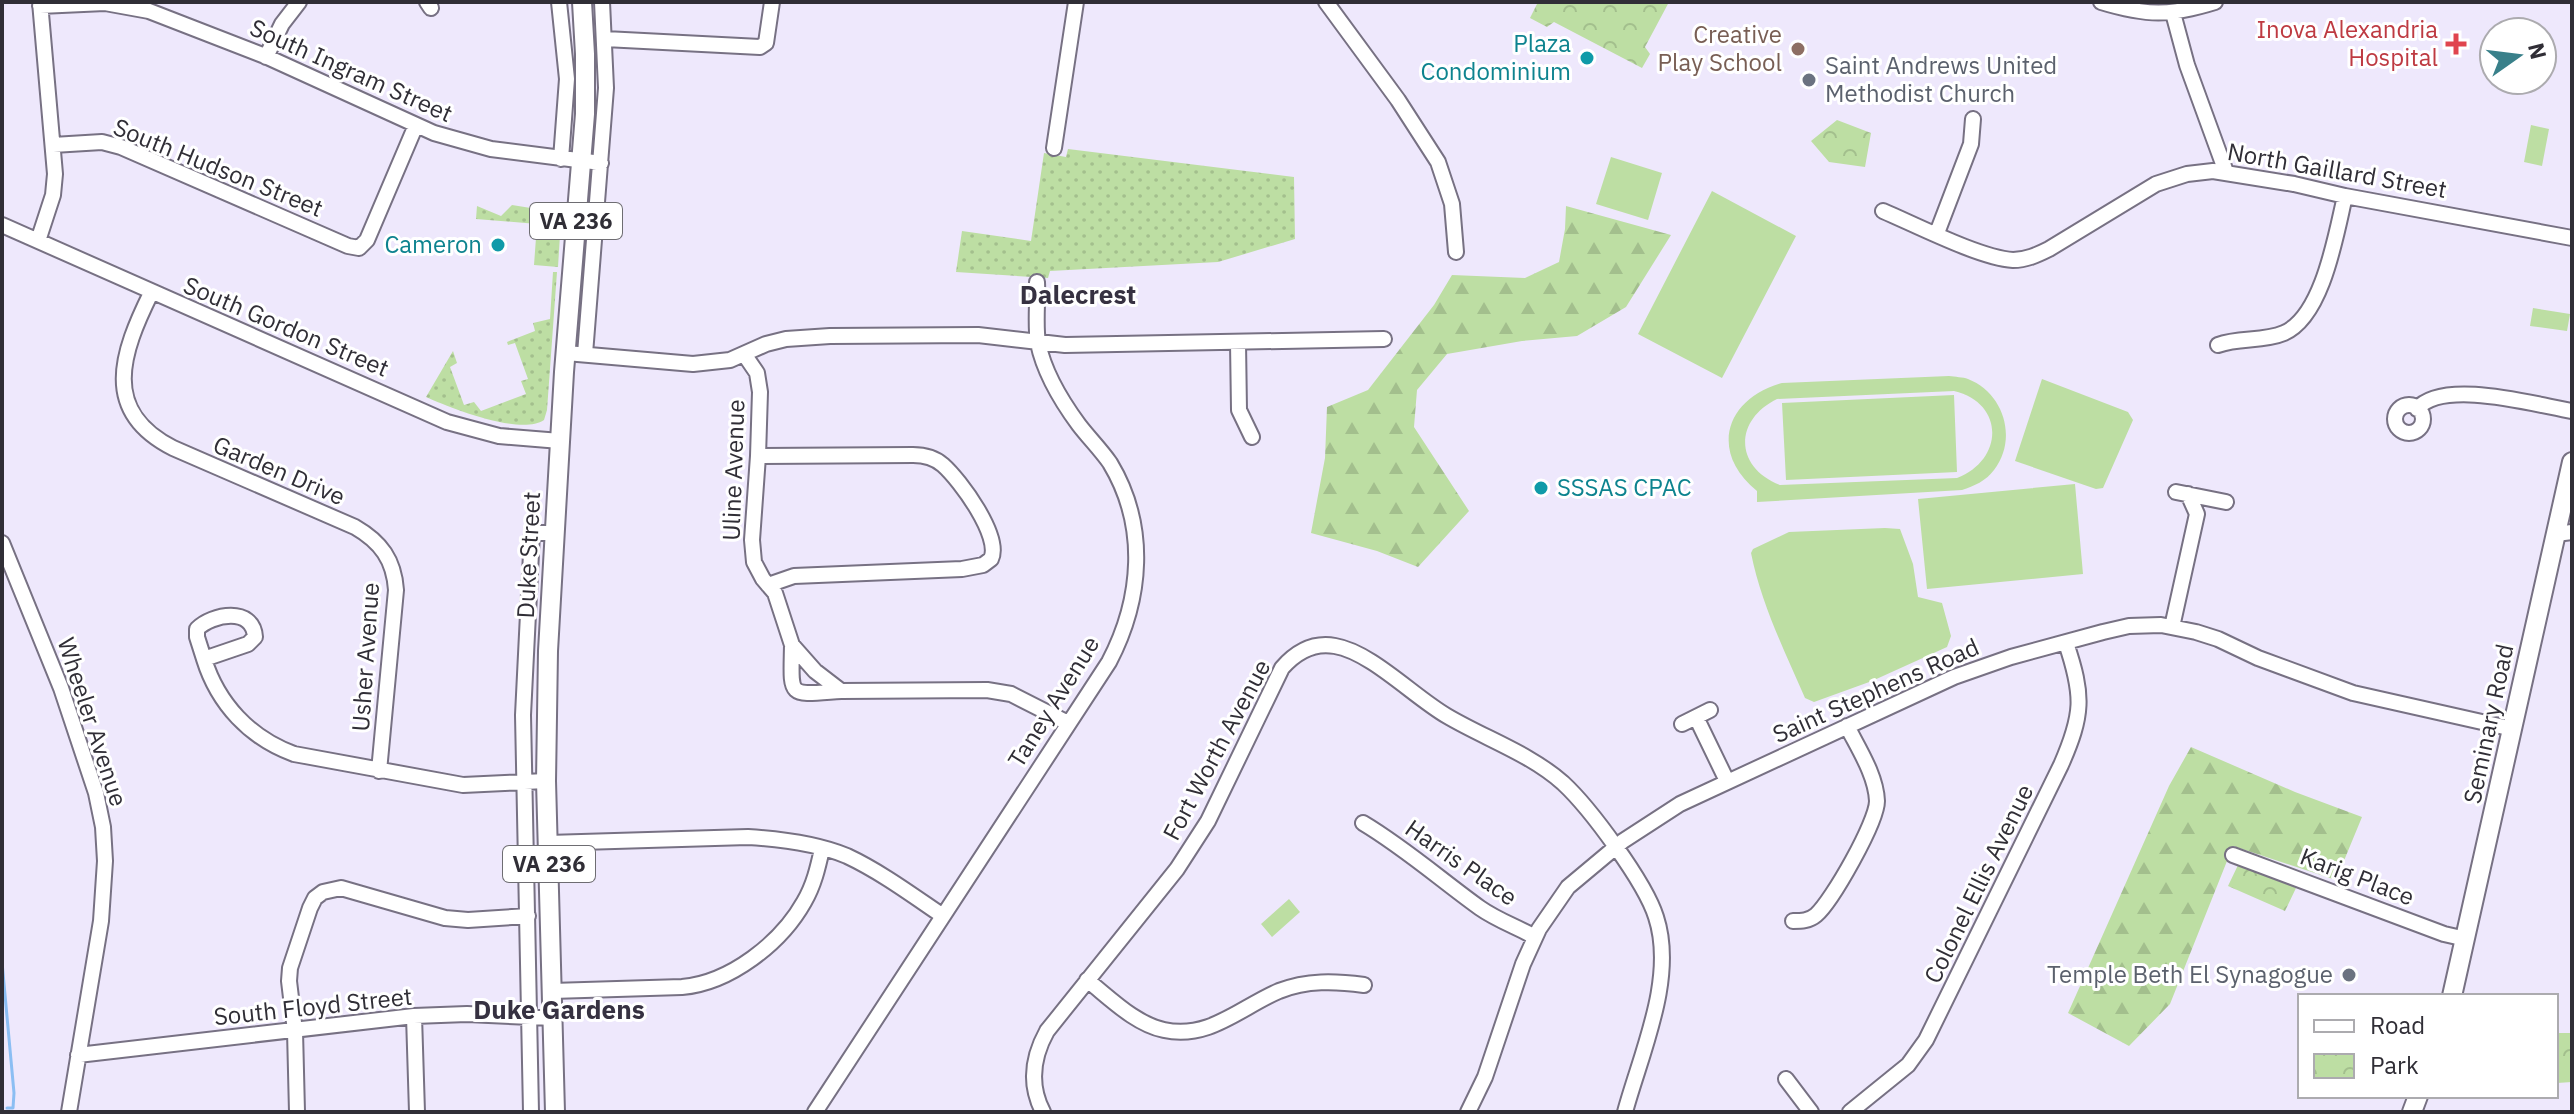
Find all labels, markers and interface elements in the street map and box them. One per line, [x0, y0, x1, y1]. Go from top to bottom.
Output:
street label: South Ingram Street [245, 11, 458, 129]
place label: Inova Alexandria Hospital [2256, 13, 2438, 73]
north arrow [2478, 16, 2558, 96]
place label: Creative Play School [1658, 18, 1782, 78]
place label: Plaza Condominium [1420, 27, 1571, 87]
marker: Inova Alexandria Hospital [2445, 33, 2467, 55]
marker: Creative Play School [1789, 40, 1807, 58]
text: N [2522, 40, 2554, 62]
marker: Plaza Condominium [1578, 49, 1596, 67]
place label: Saint Andrews United Methodist Church [1825, 49, 2057, 109]
marker: Saint Andrews United Methodist Church [1800, 71, 1818, 89]
street label: South Hudson Street [109, 110, 328, 224]
street label: North Gaillard Street [2225, 135, 2449, 205]
road number: VA 236 [530, 203, 622, 239]
place label: Cameron [384, 228, 482, 260]
marker: Cameron [489, 236, 507, 254]
street label: South Gordon Street [179, 268, 394, 384]
district label: Dalecrest [1020, 277, 1136, 311]
street label: Uline Avenue [715, 399, 751, 541]
street label: Garden Drive [209, 428, 350, 512]
place label: SSSAS CPAC [1557, 471, 1692, 503]
marker: SSSAS CPAC [1532, 479, 1550, 497]
street label: Duke Street [509, 491, 547, 619]
street label: Usher Avenue [344, 581, 386, 733]
street label: Taney Avenue [1000, 630, 1106, 773]
street label: Saint Stephens Road [1767, 630, 1984, 750]
street label: Wheeler Avenue [51, 633, 135, 810]
street label: Seminary Road [2455, 641, 2521, 807]
street label: Fort Worth Avenue [1155, 654, 1277, 846]
street label: Colonel Ellis Avenue [1916, 779, 2040, 988]
street label: Harris Place [1399, 812, 1524, 912]
street label: Karig Place [2296, 840, 2419, 912]
road number: VA 236 [503, 846, 595, 882]
place label: Temple Beth El Synagogue [2047, 958, 2333, 990]
marker: Temple Beth El Synagogue [2340, 966, 2358, 984]
street label: South Floyd Street [212, 980, 414, 1032]
district label: Duke Gardens [473, 992, 645, 1026]
legend [2298, 994, 2558, 1098]
text: Road [2370, 1009, 2425, 1041]
text: Park [2370, 1049, 2419, 1081]

